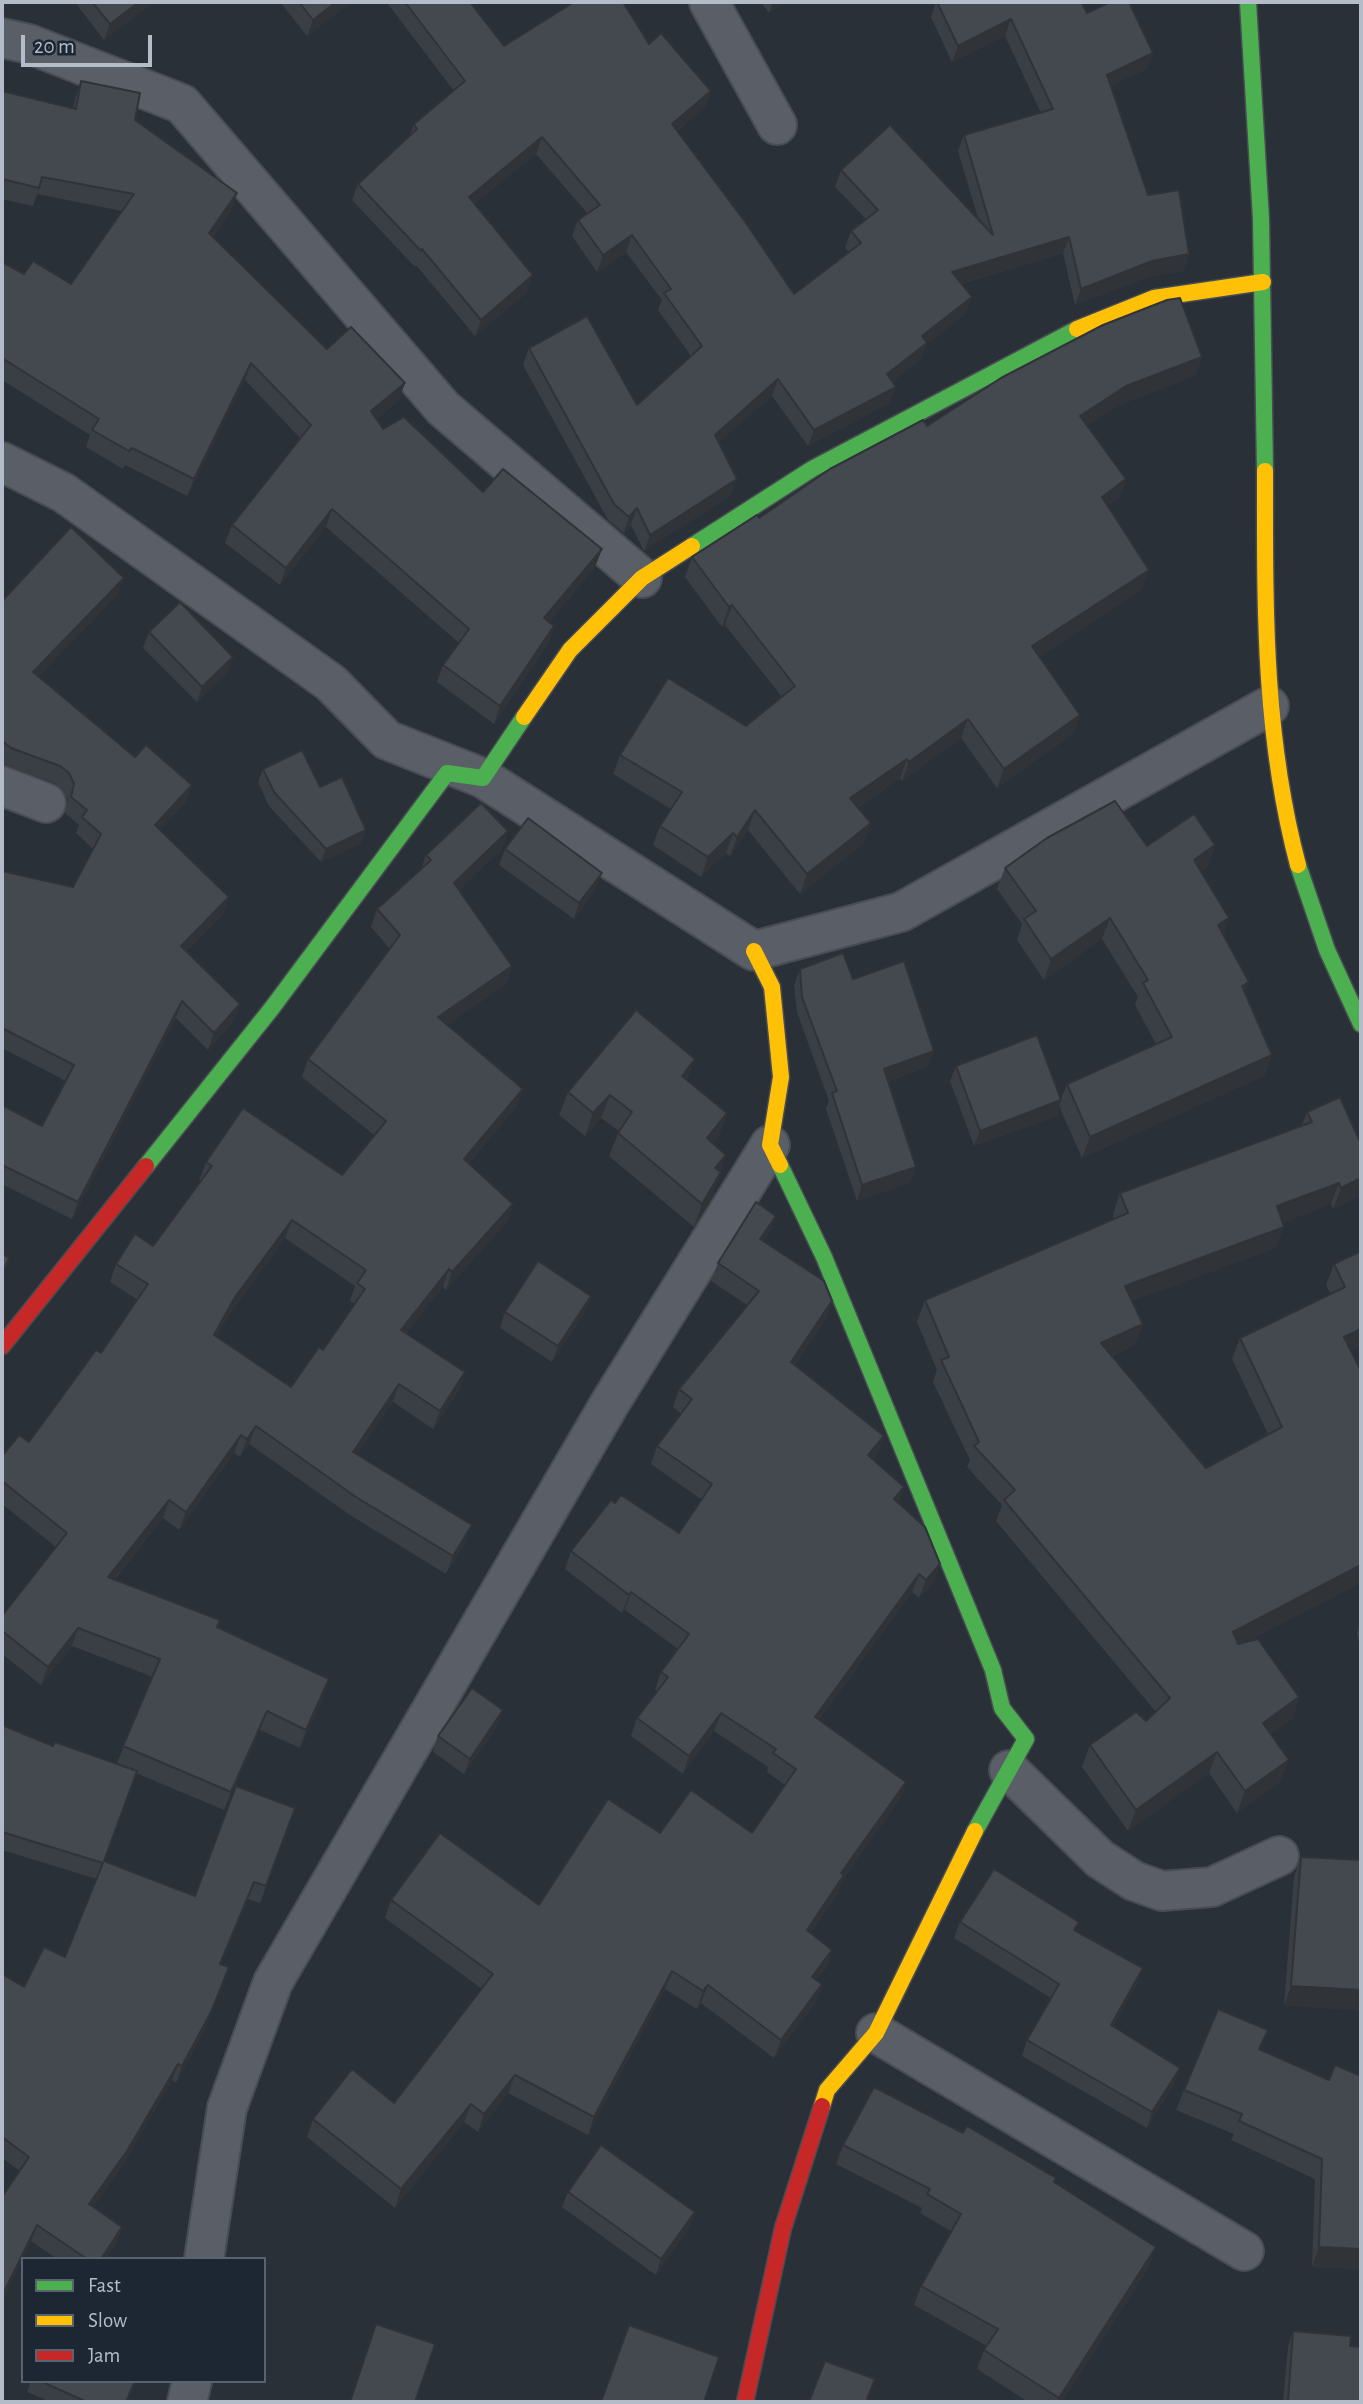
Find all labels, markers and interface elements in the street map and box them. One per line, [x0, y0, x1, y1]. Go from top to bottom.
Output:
scale bar [24, 21, 156, 65]
text: 20 m [34, 36, 75, 57]
legend [21, 2257, 266, 2383]
text: Fast [88, 2275, 121, 2296]
text: Slow [88, 2310, 127, 2331]
text: Jam [88, 2345, 120, 2366]

